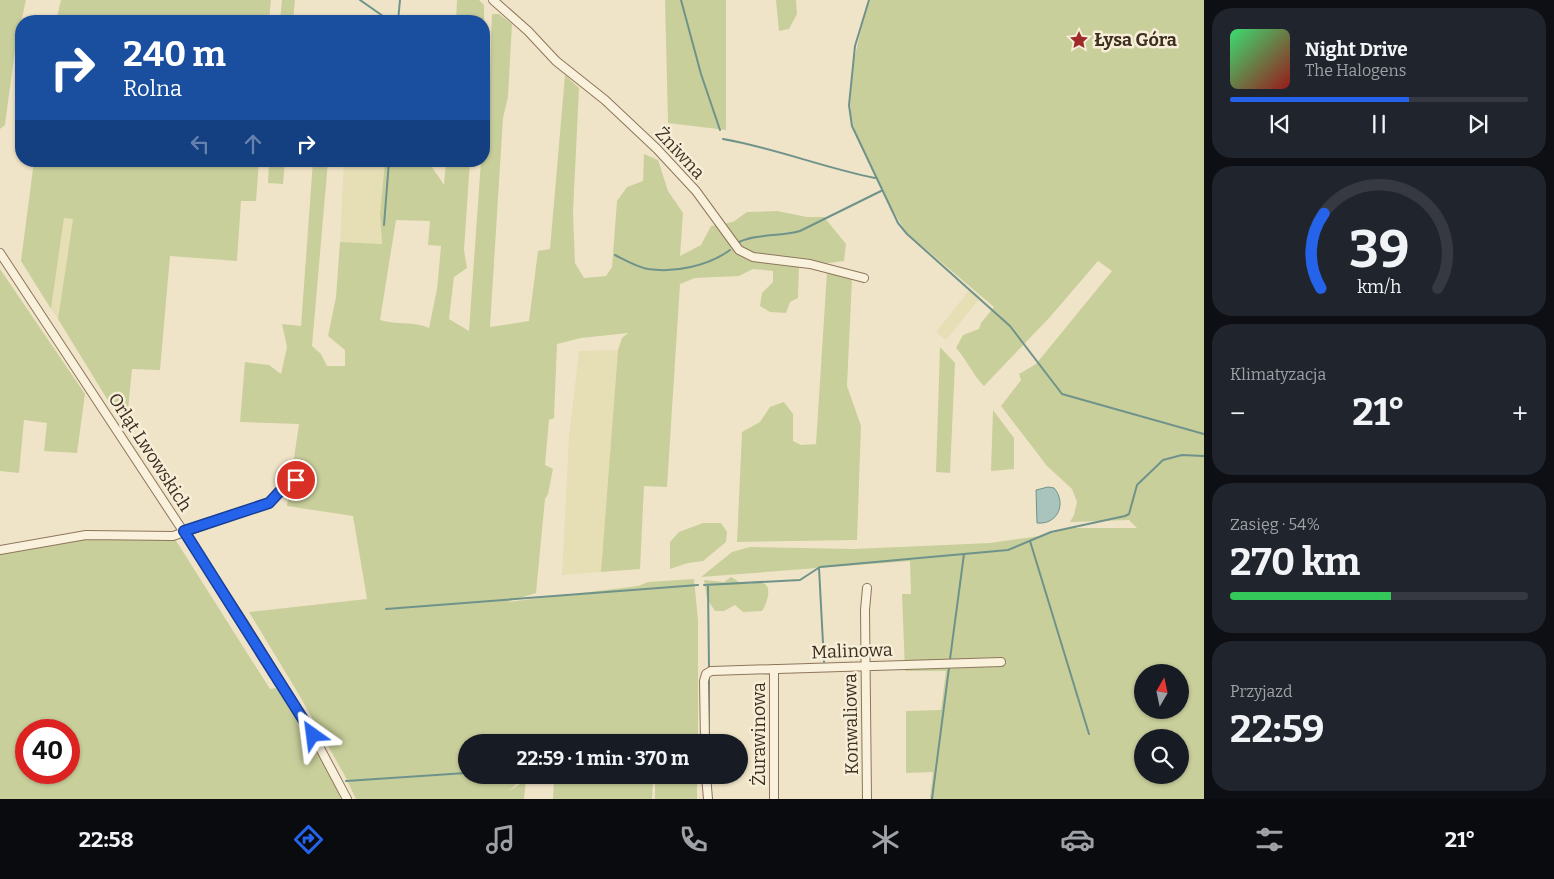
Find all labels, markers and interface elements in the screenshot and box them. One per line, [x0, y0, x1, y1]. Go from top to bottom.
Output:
place icon: Łysa Góra [1068, 29, 1090, 51]
place label: Łysa Góra [1094, 29, 1177, 51]
text: 240 m [123, 33, 226, 75]
icon: right [40, 35, 105, 100]
text: Night Drive [1305, 38, 1408, 61]
text: The Halogens [1305, 61, 1406, 80]
text: Rolna [123, 75, 182, 102]
icon: previous [1266, 110, 1294, 138]
icon: pause [1365, 110, 1393, 138]
icon: next [1464, 110, 1492, 138]
street label: Żniwna [651, 123, 710, 184]
icon: left [186, 130, 214, 158]
icon: ahead [239, 130, 267, 158]
icon: right [292, 130, 320, 158]
text: 39 [1349, 218, 1409, 281]
text: km/h [1357, 276, 1401, 298]
text: Klimatyzacja [1230, 365, 1326, 384]
street label: Orląt Lwowskich [104, 389, 196, 515]
text: 21° [1352, 389, 1405, 435]
text: − [1230, 397, 1245, 430]
text: + [1512, 397, 1528, 430]
pin [275, 459, 317, 501]
icon: arrive [282, 466, 310, 494]
text: Zasięg · 54% [1230, 515, 1320, 534]
text: 270 km [1230, 539, 1360, 585]
street label: Malinowa [811, 639, 893, 663]
north arrow [1134, 664, 1189, 719]
map controls [1134, 664, 1189, 784]
street label: Konwaliowa [839, 673, 863, 775]
street label: Żurawinowa [748, 682, 770, 786]
text: Przyjazd [1230, 682, 1292, 701]
text: 22:59 [1230, 706, 1325, 752]
position arrow [286, 708, 338, 760]
speed limit sign: 40 [15, 719, 80, 784]
button: search [1134, 729, 1189, 784]
text: 22:59 · 1 min · 370 m [517, 747, 689, 770]
icon: directions [291, 822, 326, 857]
icon: music [483, 822, 518, 857]
icon: phone [676, 822, 711, 857]
icon: climate [868, 822, 903, 857]
icon: car [1060, 822, 1095, 857]
icon: filters [1252, 822, 1287, 857]
text: 22:58 [79, 826, 134, 853]
text: 21° [1445, 826, 1475, 853]

